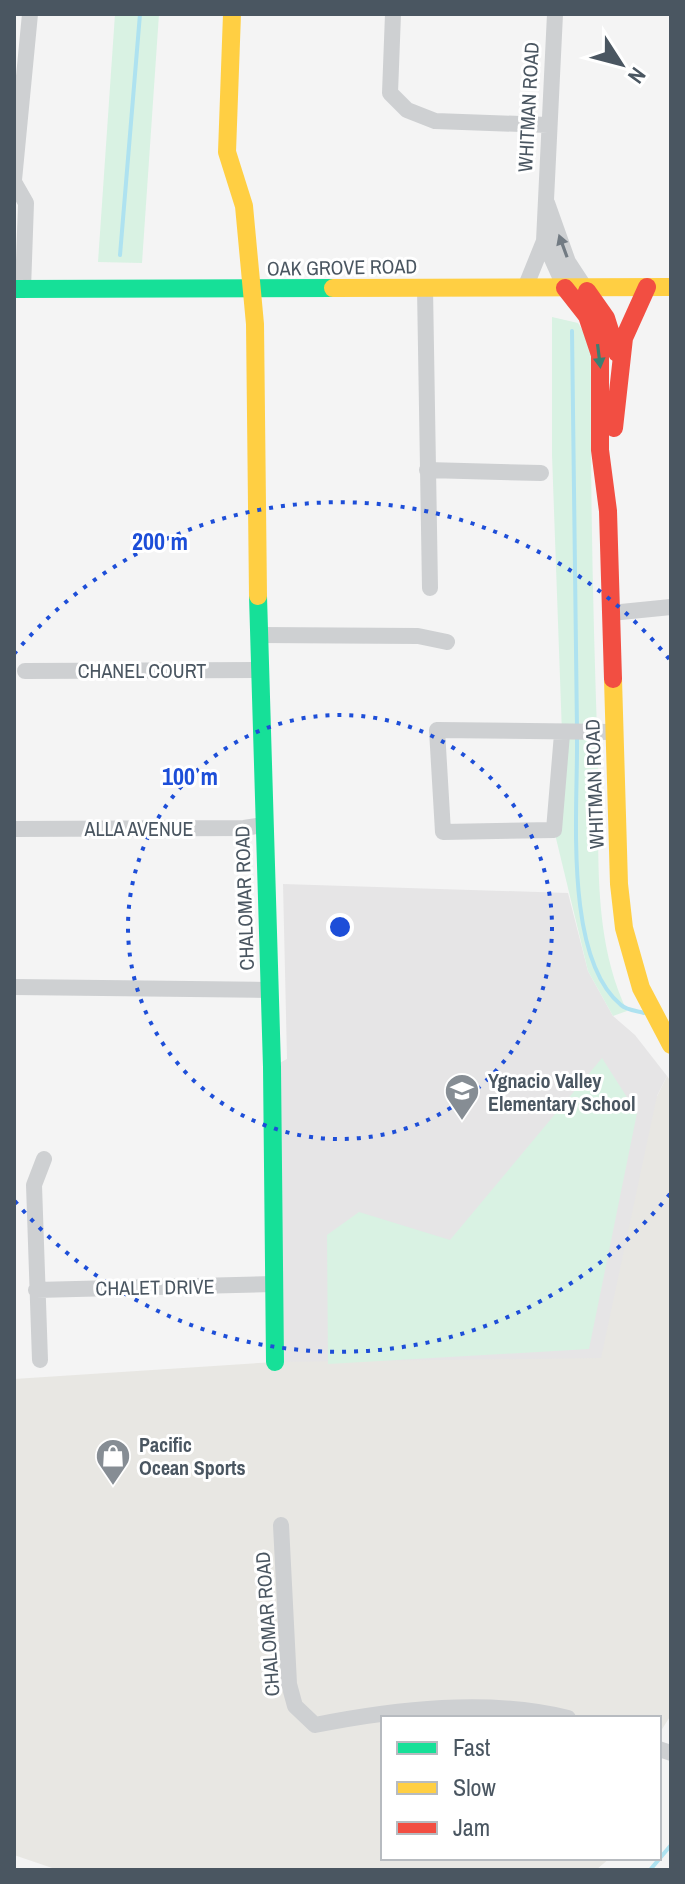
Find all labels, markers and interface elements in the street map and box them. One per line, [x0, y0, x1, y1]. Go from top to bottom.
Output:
north arrow [581, 24, 661, 104]
street label: WHITMAN ROAD [511, 41, 545, 173]
text: N [621, 62, 653, 90]
one-way arrow [556, 234, 568, 258]
street label: OAK GROVE ROAD [267, 252, 417, 282]
one-way arrow [593, 344, 606, 369]
text: 200 m [132, 525, 188, 557]
street label: CHANEL COURT [78, 657, 206, 684]
street label: WHITMAN ROAD [578, 718, 610, 850]
text: 100 m [162, 760, 218, 792]
street label: ALLA AVENUE [83, 815, 194, 842]
street label: CHALOMAR ROAD [228, 825, 260, 971]
centre of rings [326, 913, 354, 941]
place label: Ygnacio Valley Elementary School [488, 1067, 636, 1117]
school or university icon: Ygnacio Valley Elementary School [443, 1072, 481, 1122]
street label: CHALET DRIVE [95, 1272, 215, 1302]
place label: Pacific Ocean Sports [139, 1431, 246, 1481]
shop icon: Pacific Ocean Sports [94, 1437, 132, 1487]
street label: CHALOMAR ROAD [248, 1551, 286, 1697]
legend [381, 1716, 661, 1860]
text: Fast [453, 1731, 491, 1763]
text: Slow [453, 1771, 496, 1803]
text: Jam [453, 1811, 490, 1843]

